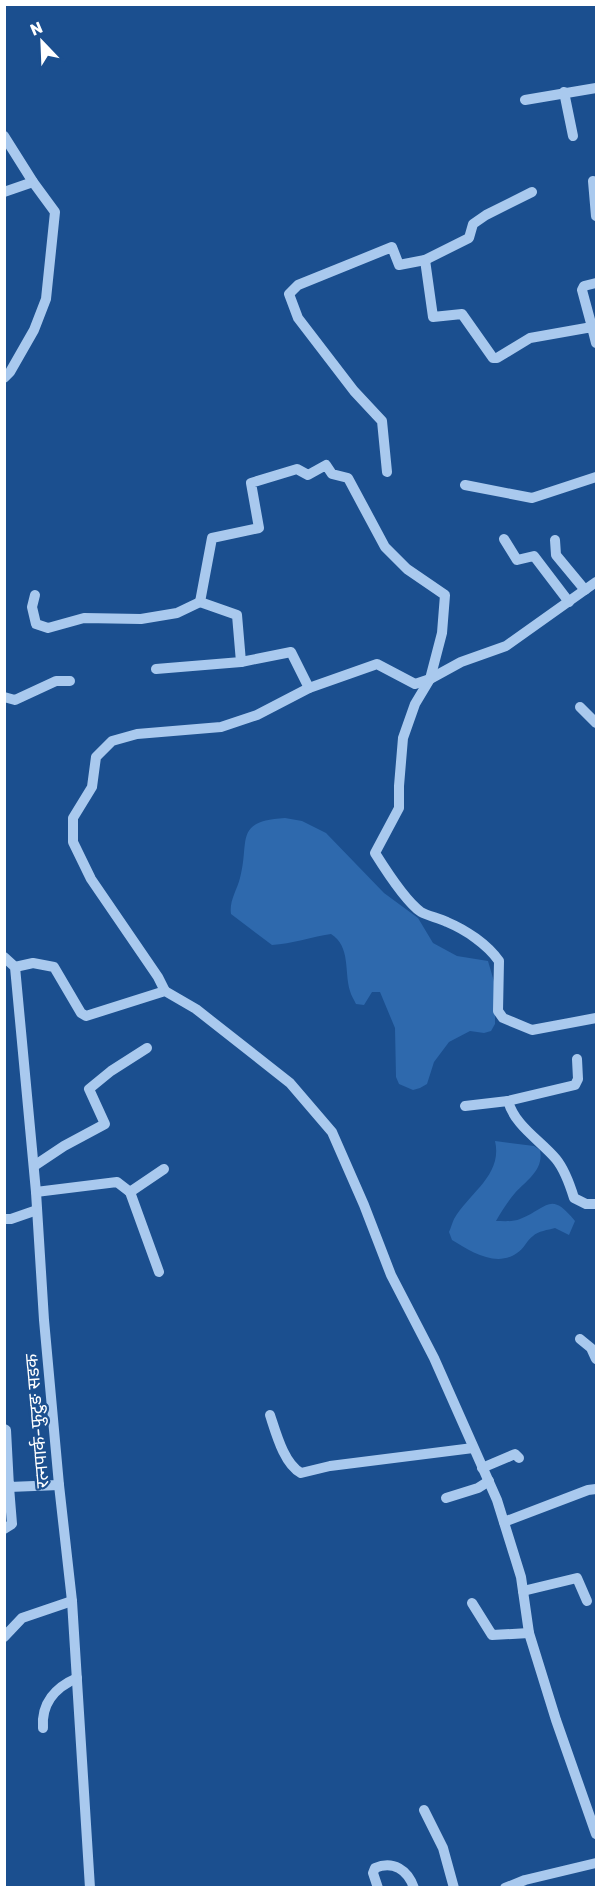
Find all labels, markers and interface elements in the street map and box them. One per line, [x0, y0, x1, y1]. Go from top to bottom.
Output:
north arrow [12, 12, 72, 72]
text: N [27, 18, 45, 40]
street label: रत्नपार्क-फुटुङ सडक [20, 1352, 55, 1489]

